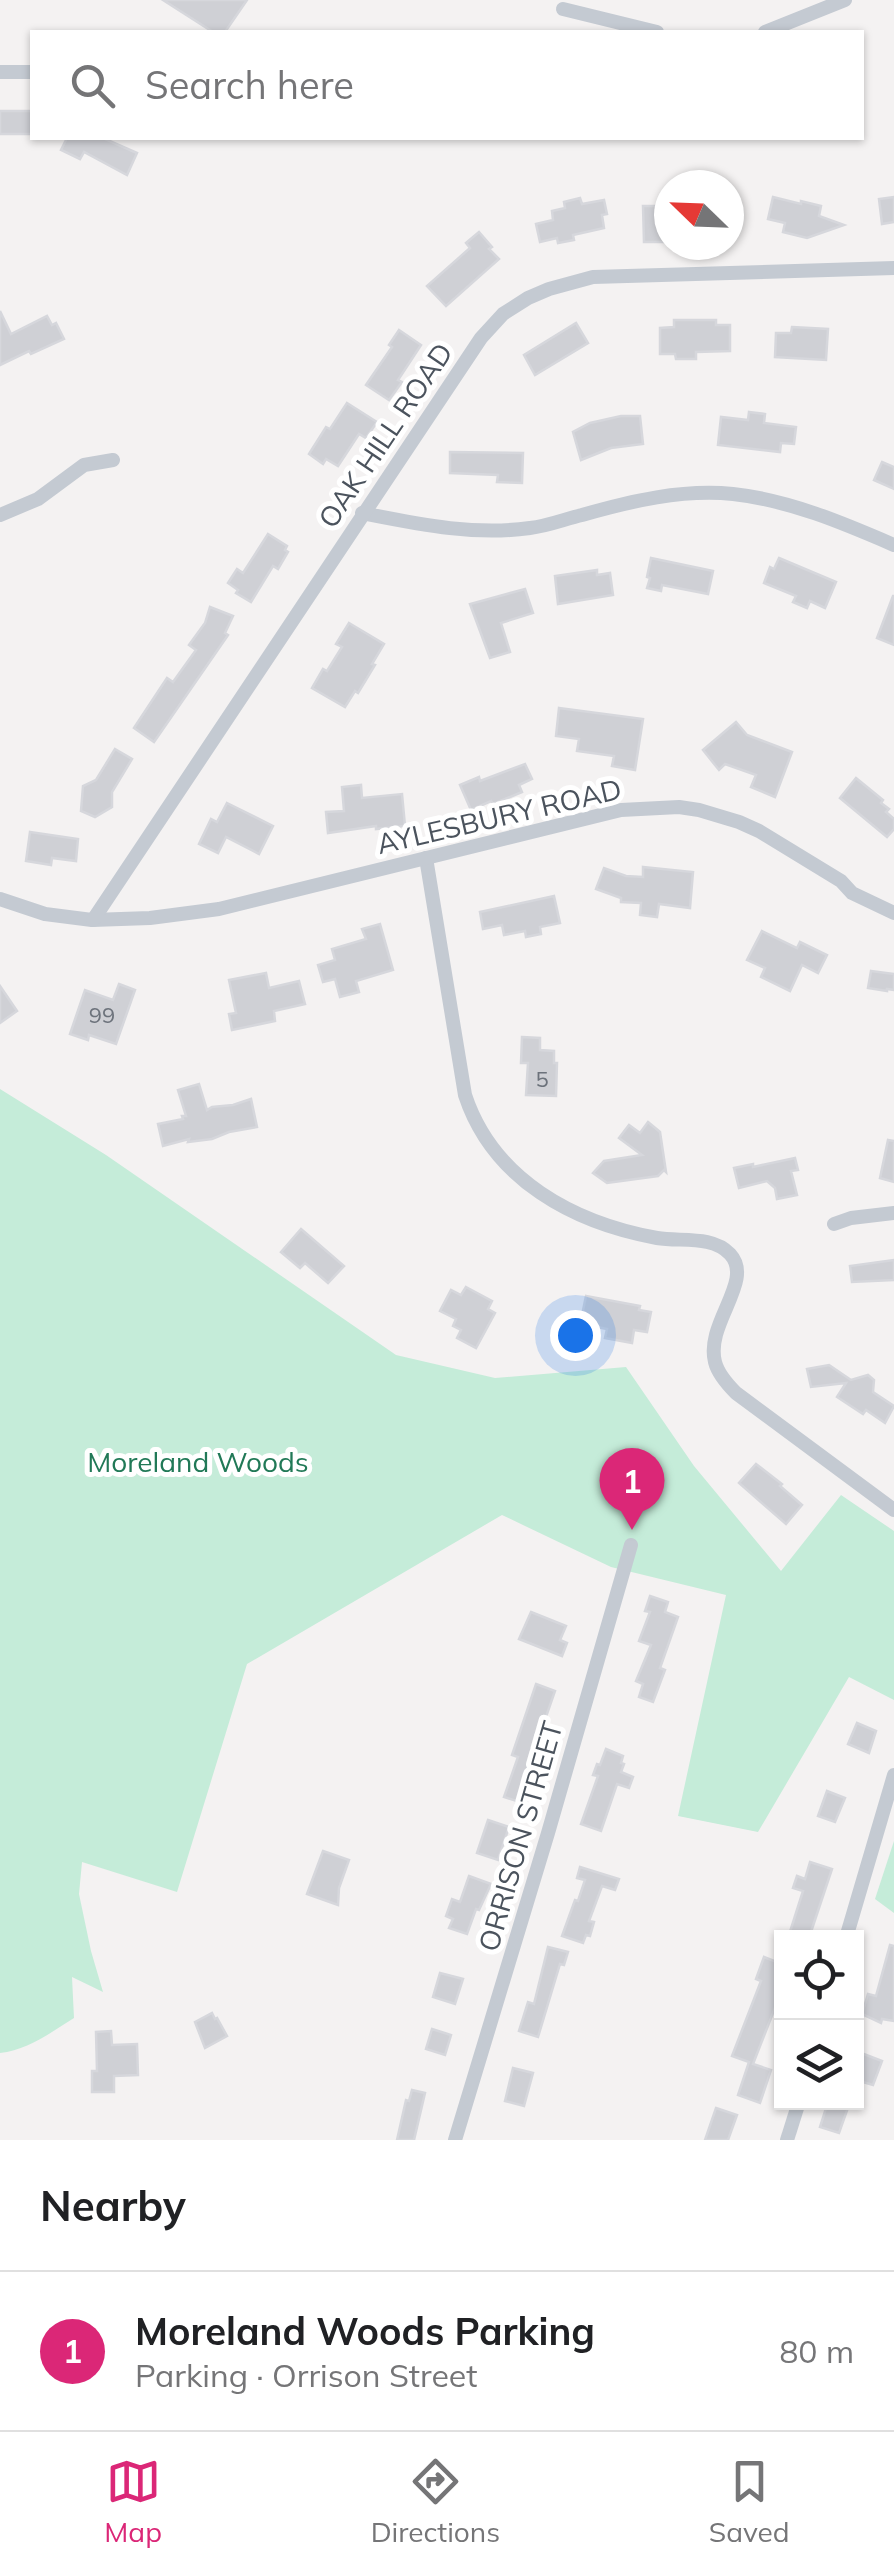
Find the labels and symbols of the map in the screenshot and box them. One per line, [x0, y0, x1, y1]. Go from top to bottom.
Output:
north arrow [654, 170, 744, 260]
street label: OAK HILL ROAD [310, 336, 460, 534]
street label: AYLESBURY ROAD [373, 771, 625, 861]
house number: 99 [89, 1001, 115, 1029]
house number: 5 [535, 1065, 549, 1093]
your location [550, 1310, 601, 1361]
park label: Moreland Woods [87, 1444, 309, 1479]
pin: 1 [600, 1448, 664, 1530]
street label: ORRISON STREET [470, 1717, 570, 1955]

